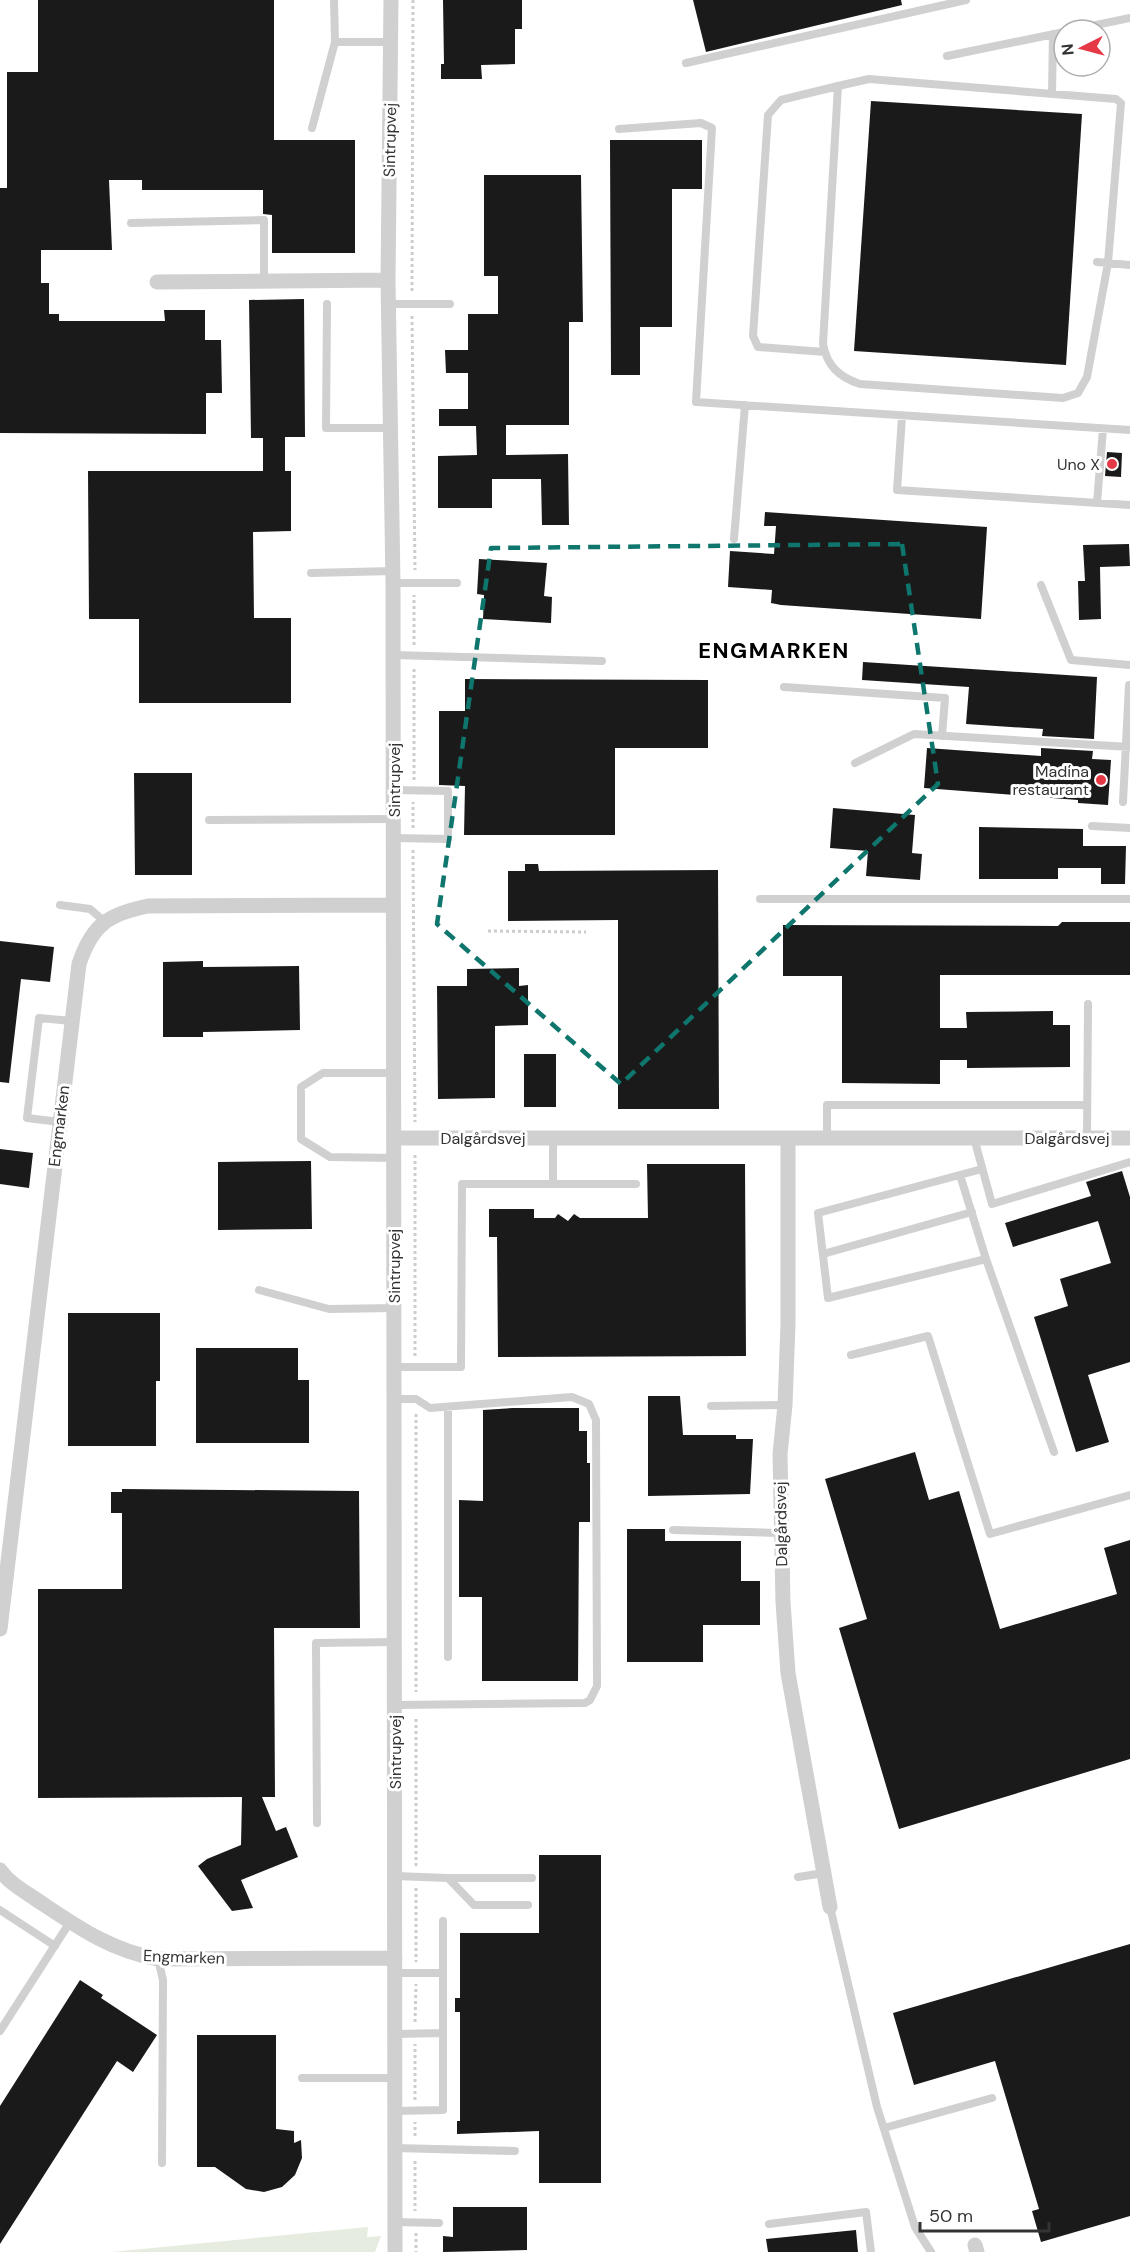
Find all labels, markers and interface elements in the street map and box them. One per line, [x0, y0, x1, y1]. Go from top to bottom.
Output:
north arrow [1052, 18, 1112, 78]
text: N [1057, 43, 1079, 56]
street label: Sintrupvej [379, 103, 401, 177]
place label: Uno X [1057, 454, 1100, 475]
marker: Uno X [1105, 457, 1119, 471]
district label: ENGMARKEN [698, 636, 850, 665]
street label: Sintrupvej [384, 743, 405, 817]
place label: Madina restaurant [1012, 761, 1089, 800]
marker: Madina restaurant [1094, 773, 1108, 787]
street label: Engmarken [44, 1084, 74, 1168]
street label: Dalgårdsvej [440, 1128, 526, 1149]
street label: Dalgårdsvej [1024, 1128, 1110, 1149]
street label: Sintrupvej [384, 1229, 405, 1303]
street label: Dalgårdsvej [770, 1481, 792, 1567]
street label: Sintrupvej [385, 1715, 406, 1789]
street label: Engmarken [143, 1945, 225, 1969]
scale bar [920, 2195, 1049, 2233]
text: 50 m [929, 2204, 973, 2228]

